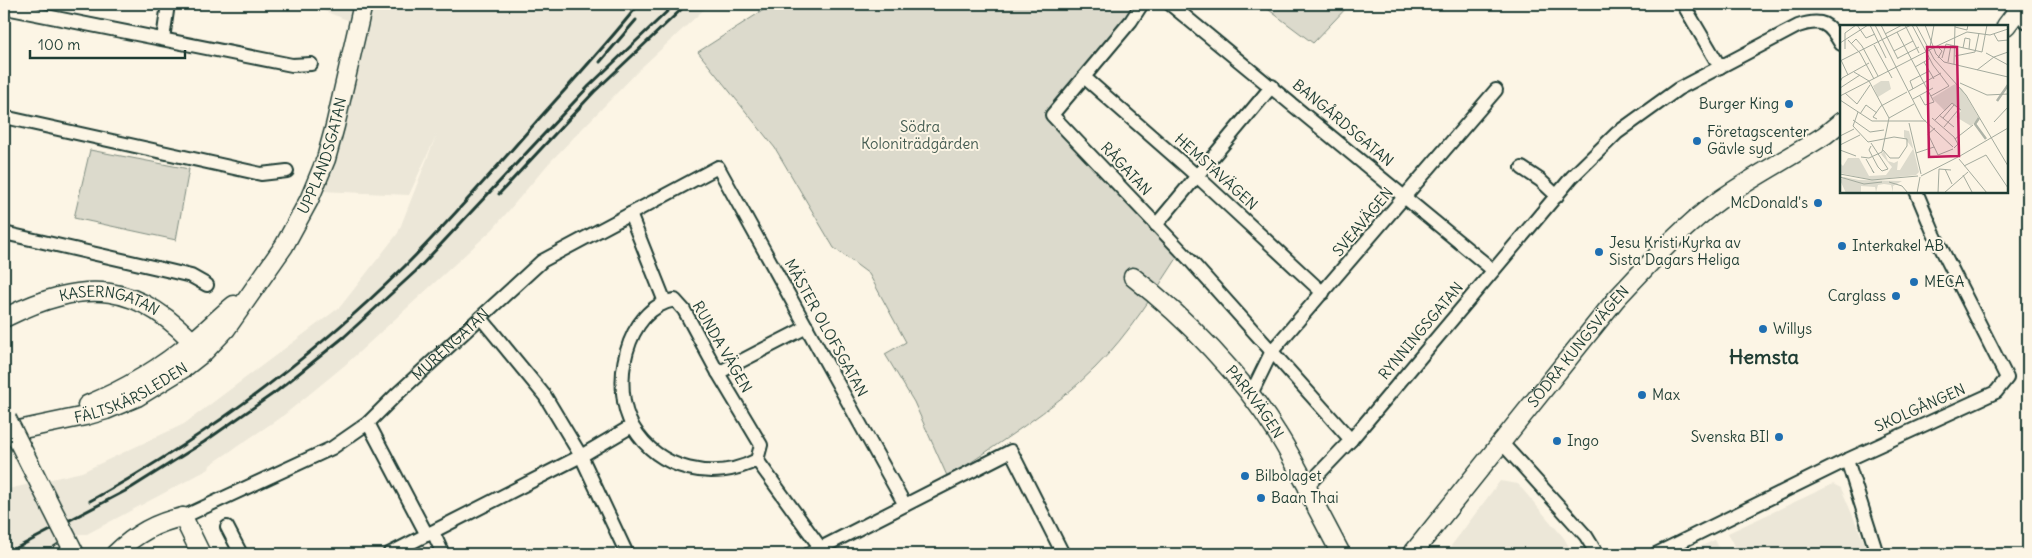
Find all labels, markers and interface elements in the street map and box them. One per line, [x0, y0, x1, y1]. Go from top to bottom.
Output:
inset map [1840, 25, 2007, 192]
scale bar [30, 28, 185, 60]
text: 100 m [38, 35, 80, 54]
street label: BANGÅRDSGATAN [1289, 74, 1398, 170]
place label: Burger King [1699, 94, 1779, 113]
street label: UPPLANDSGATAN [293, 95, 350, 217]
marker: Burger King [1783, 98, 1795, 110]
park label: Södra Koloniträdgården [861, 117, 979, 153]
place label: Företagscenter Gävle syd [1707, 122, 1809, 158]
street label: HEMSTAVÄGEN [1171, 129, 1262, 214]
marker: Företagscenter Gävle syd [1691, 135, 1703, 147]
street label: RÅGATAN [1097, 137, 1157, 199]
street label: SVEAVÄGEN [1328, 183, 1397, 260]
place label: McDonald's [1730, 193, 1808, 212]
marker: McDonald's [1812, 197, 1824, 209]
place label: Jesu Kristi Kyrka av Sista Dagars Heliga [1609, 233, 1741, 269]
place label: Interkakel AB [1852, 236, 1944, 255]
marker: Interkakel AB [1836, 240, 1848, 252]
marker: Jesu Kristi Kyrka av Sista Dagars Heliga [1593, 246, 1605, 258]
street label: MÄSTER OLOFSGATAN [781, 256, 872, 400]
place label: MECA [1924, 272, 1965, 291]
marker: MECA [1908, 276, 1920, 288]
street label: RYNNINGSGATAN [1374, 278, 1467, 383]
street label: SÖDRA KUNGSVÄGEN [1523, 281, 1633, 411]
street label: KASERNGATAN [57, 282, 163, 319]
place label: Carglass [1828, 286, 1886, 305]
marker: Carglass [1890, 290, 1902, 302]
street label: RUNDA VÄGEN [689, 298, 756, 396]
street label: MURÉNGATAN [408, 304, 493, 385]
place label: Willys [1773, 319, 1812, 338]
marker: Willys [1757, 323, 1769, 335]
district label: Hemsta [1729, 344, 1799, 369]
street label: FÄLTSKÄRSLEDEN [72, 358, 191, 427]
street label: PARKVÄGEN [1222, 361, 1288, 442]
street label: SKOLGÅNGEN [1871, 378, 1968, 436]
place label: Max [1652, 385, 1681, 404]
marker: Max [1636, 389, 1648, 401]
place label: Svenska BIl [1691, 427, 1769, 446]
place label: Ingo [1567, 431, 1599, 450]
marker: Svenska BIl [1773, 431, 1785, 443]
marker: Ingo [1551, 435, 1563, 447]
place label: Bilbolaget [1255, 466, 1322, 485]
marker: Bilbolaget [1239, 470, 1251, 482]
place label: Baan Thai [1271, 488, 1339, 507]
marker: Baan Thai [1255, 492, 1267, 504]

